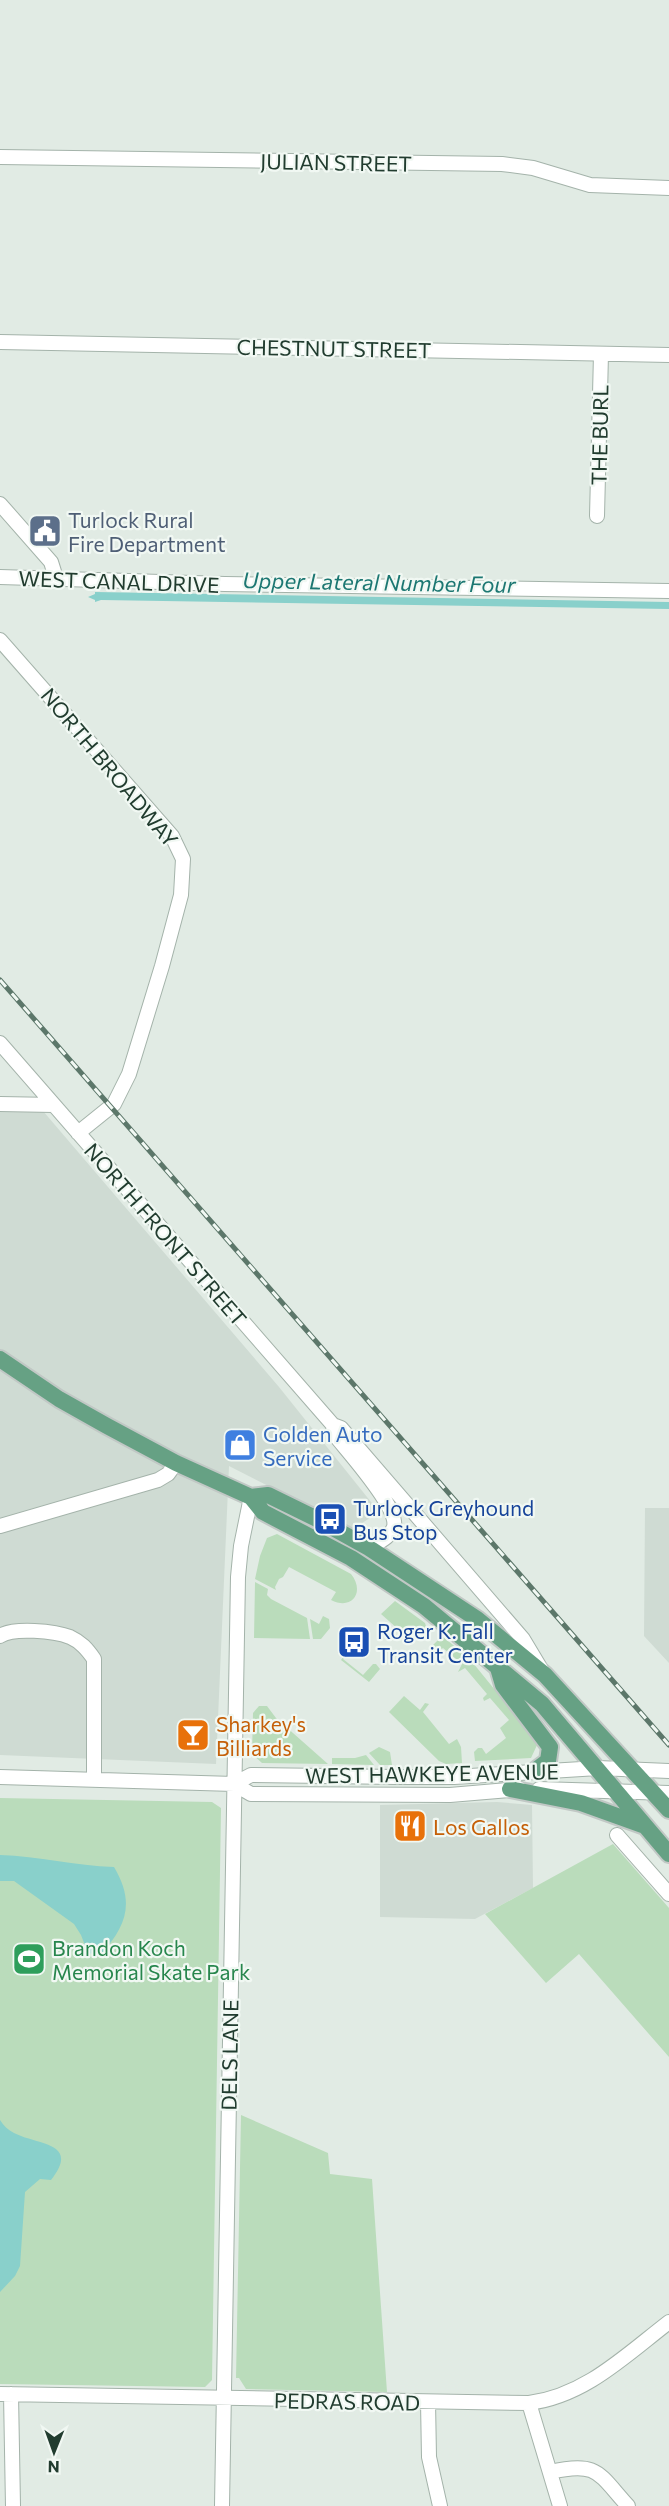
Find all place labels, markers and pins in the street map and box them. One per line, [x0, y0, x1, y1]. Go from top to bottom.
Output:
place label: Turlock Rural Fire Department [68, 507, 226, 556]
public building icon: Turlock Rural Fire Department [27, 513, 63, 549]
place label: Golden Auto Service [263, 1421, 383, 1470]
shop icon: Golden Auto Service [222, 1427, 258, 1463]
place label: Turlock Greyhound Bus Stop [353, 1495, 534, 1544]
bus stop icon: Turlock Greyhound Bus Stop [312, 1501, 348, 1537]
place label: Roger K. Fall Transit Center [377, 1618, 513, 1667]
bus stop icon: Roger K. Fall Transit Center [336, 1624, 372, 1660]
place label: Sharkey's Billiards [216, 1711, 306, 1760]
bar icon: Sharkey's Billiards [175, 1717, 211, 1753]
restaurant icon: Los Gallos [392, 1808, 428, 1844]
place label: Los Gallos [433, 1814, 530, 1839]
place label: Brandon Koch Memorial Skate Park [52, 1935, 250, 1984]
sports icon: Brandon Koch Memorial Skate Park [11, 1941, 47, 1977]

